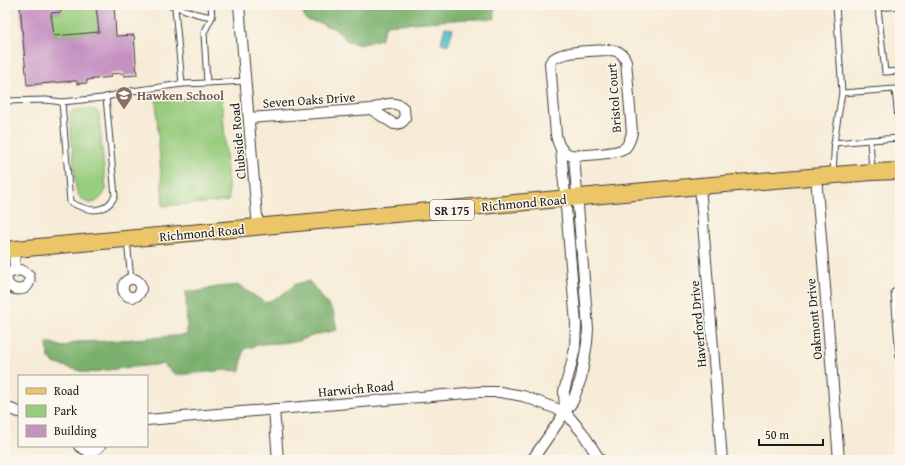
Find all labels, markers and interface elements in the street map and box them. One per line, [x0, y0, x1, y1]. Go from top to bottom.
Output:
street label: Bristol Court [602, 62, 626, 134]
school or university icon: Hawken School [114, 85, 134, 110]
place label: Hawken School [137, 86, 224, 105]
street label: Seven Oaks Drive [262, 87, 356, 113]
street label: Clubside Road [225, 102, 251, 180]
street label: Richmond Road [481, 190, 567, 216]
road number: SR 175 [430, 200, 474, 220]
street label: Richmond Road [159, 220, 245, 246]
street label: Oakmont Drive [801, 277, 827, 361]
street label: Haverford Drive [685, 280, 711, 368]
legend [18, 375, 148, 447]
street label: Harwich Road [317, 376, 395, 402]
text: Road [54, 382, 80, 399]
text: Park [54, 402, 78, 419]
scale bar [759, 421, 823, 447]
text: Building [54, 422, 97, 439]
text: 50 m [765, 426, 789, 443]

